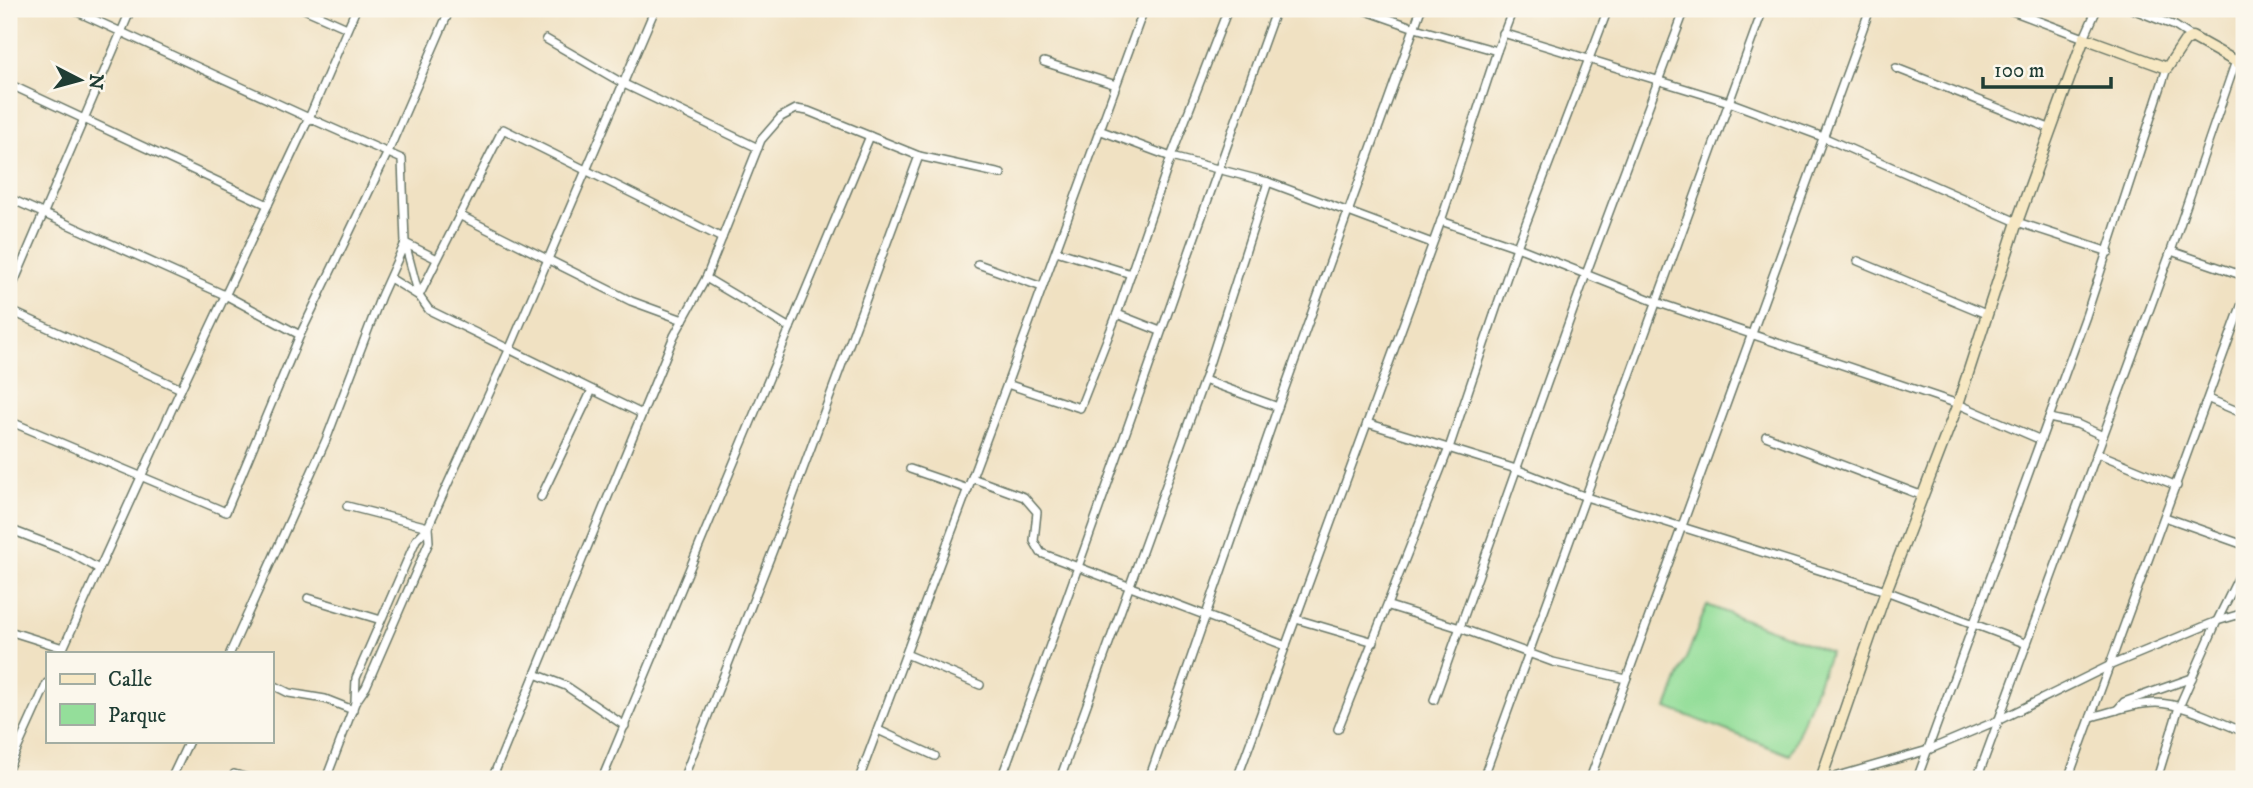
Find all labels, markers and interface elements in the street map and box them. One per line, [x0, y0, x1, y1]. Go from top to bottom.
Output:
north arrow [46, 46, 116, 116]
scale bar [1983, 46, 2111, 90]
text: 100 m [1994, 58, 2045, 84]
text: N [83, 73, 108, 91]
legend [46, 652, 273, 742]
text: Calle [108, 667, 152, 693]
text: Parque [108, 703, 166, 729]

